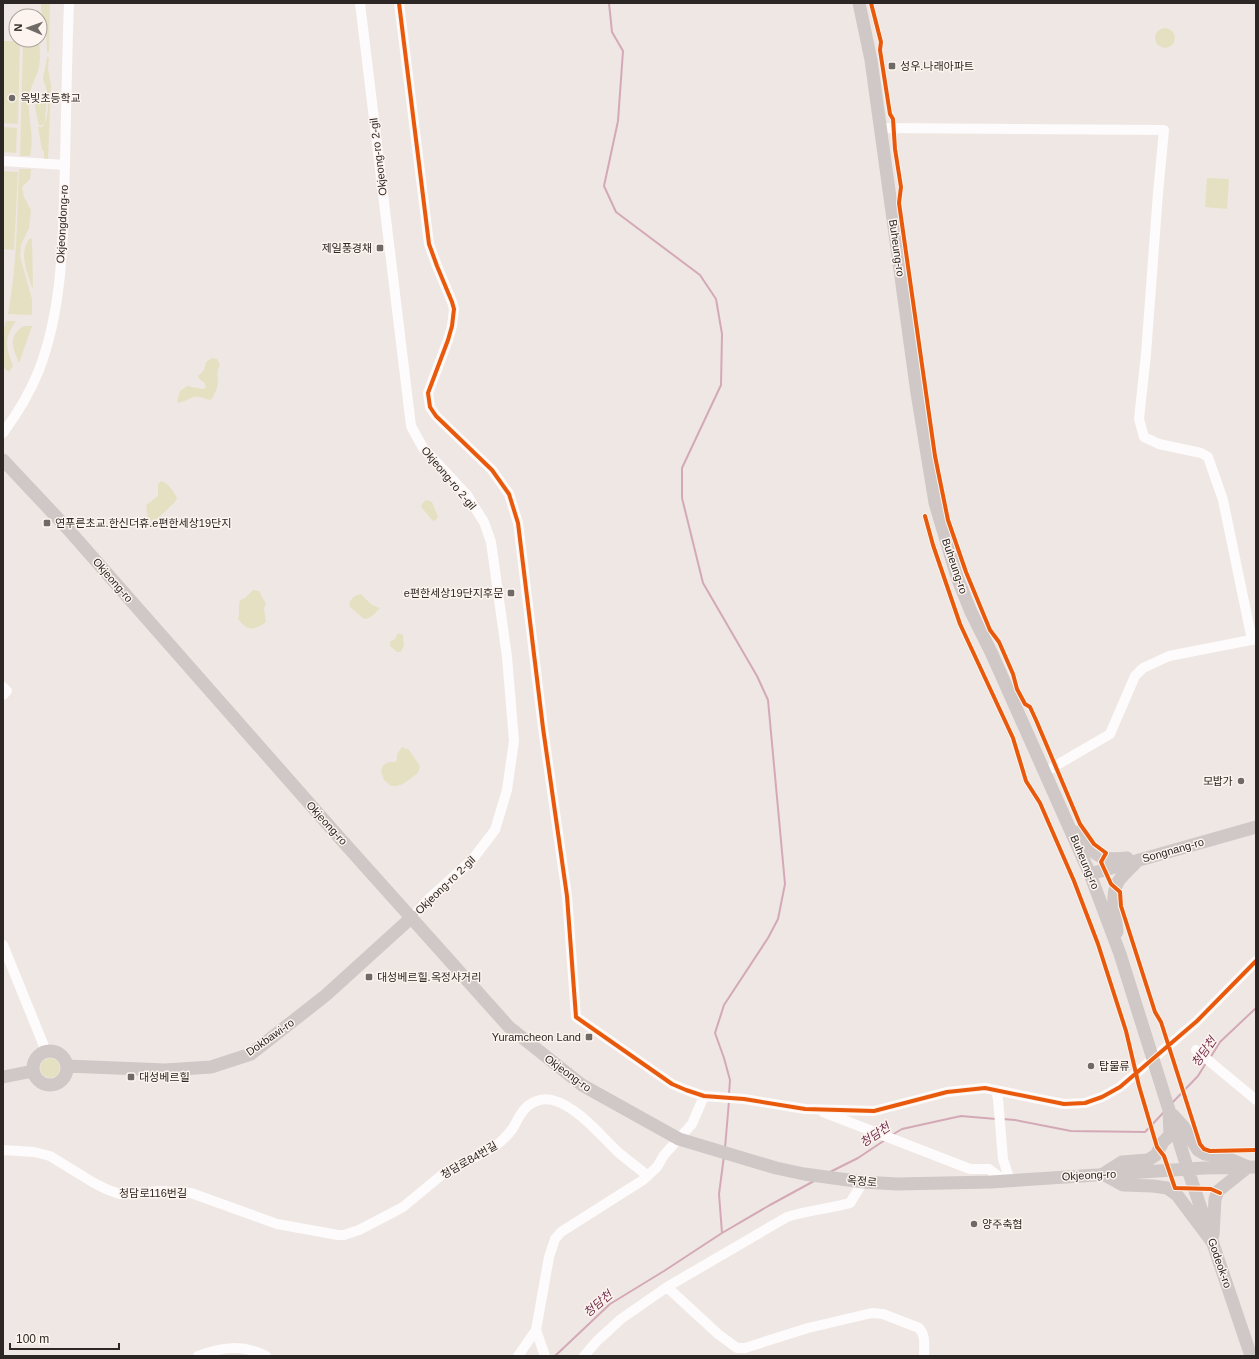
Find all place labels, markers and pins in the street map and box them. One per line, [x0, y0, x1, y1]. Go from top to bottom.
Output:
place label: 성우.나래아파트 [900, 60, 974, 72]
marker: 성우.나래아파트 [887, 61, 897, 71]
place label: 옥빛초등학교 [20, 92, 81, 104]
marker: 옥빛초등학교 [7, 93, 17, 103]
place label: 제일풍경채 [321, 242, 372, 254]
marker: 제일풍경채 [375, 243, 385, 253]
place label: 연푸른초교.한신더휴.e편한세상19단지 [55, 517, 231, 529]
marker: 연푸른초교.한신더휴.e편한세상19단지 [42, 518, 52, 528]
place label: e편한세상19단지후문 [404, 587, 503, 599]
marker: e편한세상19단지후문 [506, 588, 516, 598]
place label: 모밥가 [1203, 775, 1233, 787]
marker: 모밥가 [1236, 776, 1246, 786]
place label: 대성베르힐.옥정사거리 [377, 971, 481, 983]
marker: 대성베르힐.옥정사거리 [364, 972, 374, 982]
place label: Yuramcheon Land [492, 1031, 581, 1043]
marker: Yuramcheon Land [584, 1032, 594, 1042]
place label: 탑물류 [1099, 1060, 1129, 1072]
marker: 탑물류 [1086, 1061, 1096, 1071]
place label: 대성베르힐 [139, 1071, 190, 1083]
marker: 대성베르힐 [126, 1072, 136, 1082]
place label: 양주축협 [982, 1218, 1022, 1230]
marker: 양주축협 [969, 1219, 979, 1229]

